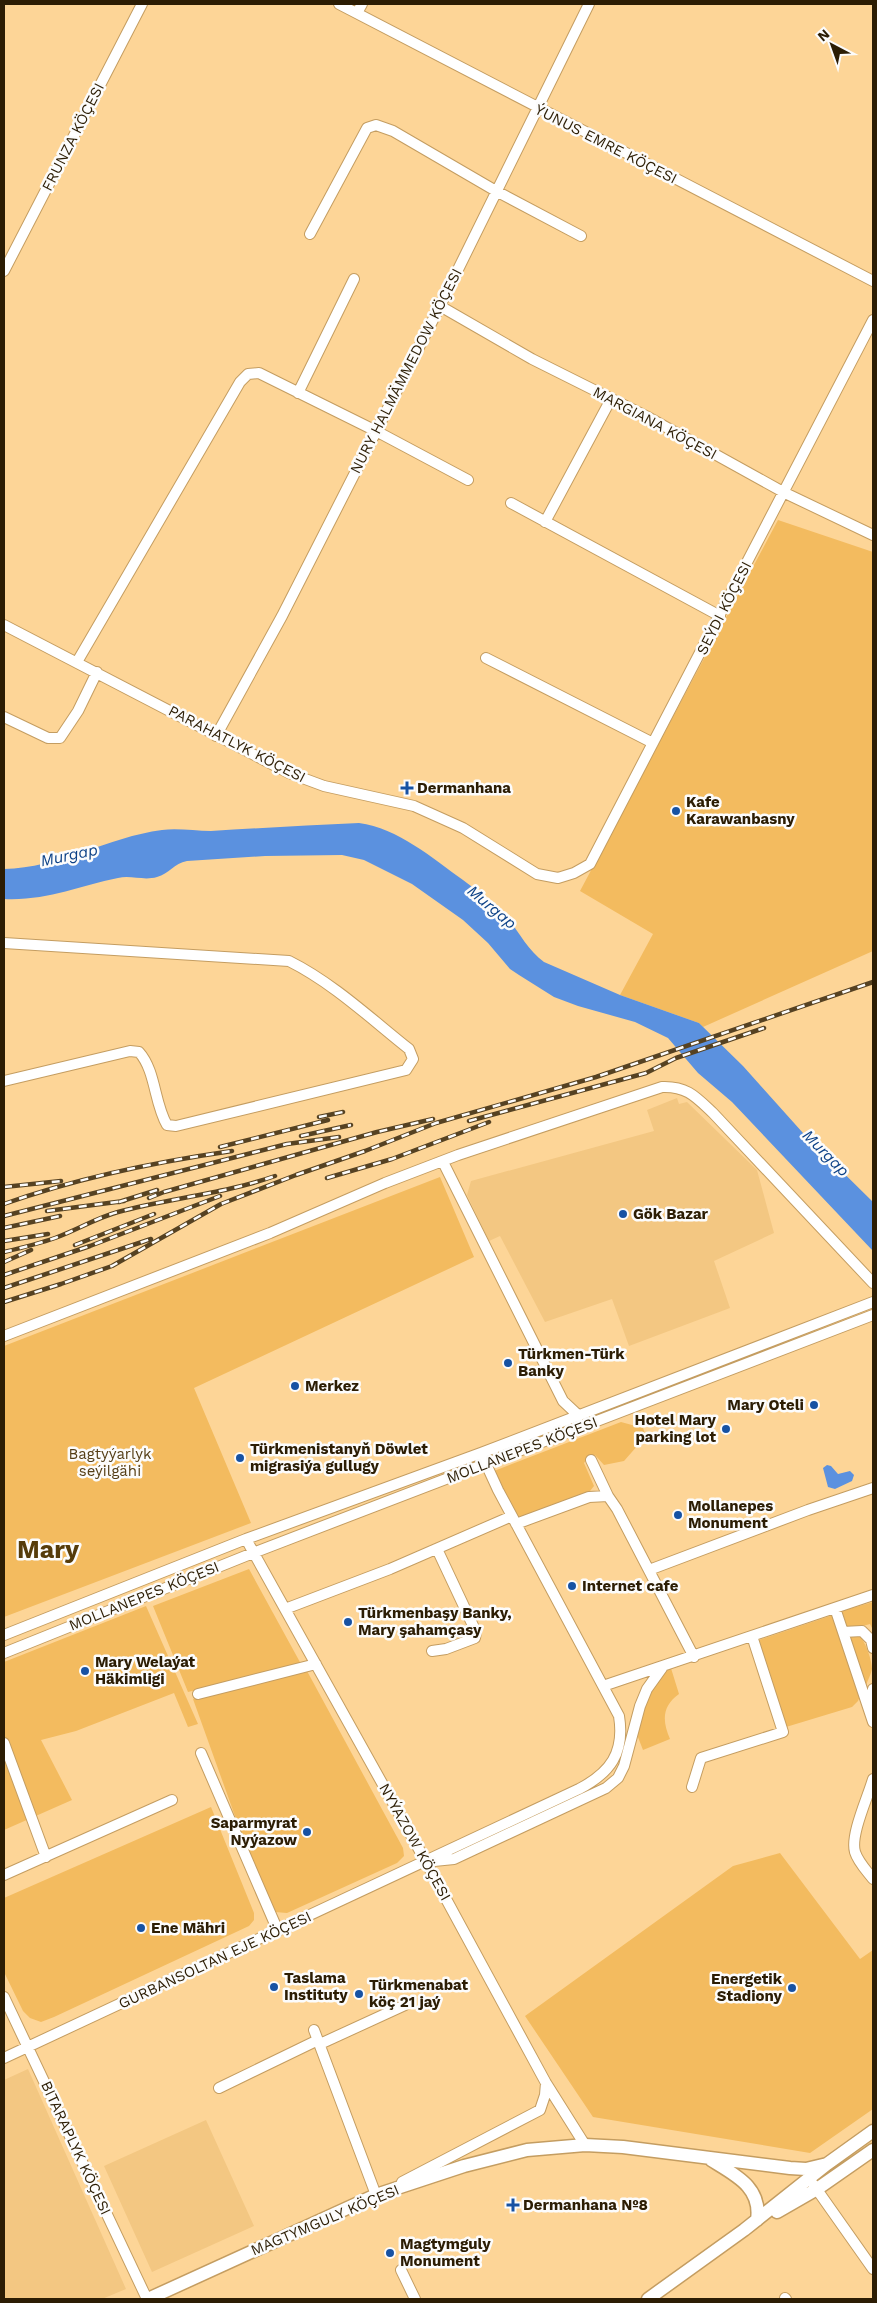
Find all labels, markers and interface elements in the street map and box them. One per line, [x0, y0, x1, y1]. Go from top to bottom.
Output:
north arrow [807, 20, 857, 70]
text: N [814, 26, 833, 45]
street label: FRUNZA KÖÇESI [38, 80, 108, 194]
street label: ÝUNUS EMRE KÖÇESI [532, 100, 680, 188]
street label: NURY HALMÄMMEDOW KÖÇESI [346, 265, 466, 477]
street label: MARGIANA KÖÇESI [590, 383, 720, 463]
street label: SEÝDI KÖÇESI [693, 558, 755, 658]
street label: PARAHATLYK KÖÇESI [165, 702, 309, 786]
place label: Dermanhana [417, 779, 511, 797]
marker: Dermanhana [401, 782, 413, 794]
place label: Kafe Karawanbasny [686, 793, 795, 828]
marker: Kafe Karawanbasny [670, 805, 682, 817]
water label: Murgap [39, 840, 99, 870]
water label: Murgap [464, 881, 520, 933]
water label: Murgap [799, 1126, 853, 1180]
place label: Gök Bazar [633, 1205, 709, 1223]
marker: Gök Bazar [617, 1208, 629, 1220]
place label: Türkmen-Türk Banky [518, 1345, 625, 1380]
marker: Türkmen-Türk Banky [502, 1357, 514, 1369]
place label: Merkez [305, 1377, 359, 1395]
marker: Merkez [289, 1380, 301, 1392]
place label: Mary Oteli [727, 1396, 804, 1414]
marker: Mary Oteli [808, 1399, 820, 1411]
place label: Hotel Mary parking lot [635, 1411, 717, 1446]
street label: MOLLANEPES KÖÇESI [444, 1413, 600, 1487]
marker: Hotel Mary parking lot [720, 1423, 732, 1435]
place label: Türkmenistanyň Döwlet migrasiýa gullugy [250, 1440, 428, 1475]
park label: Bagtyýarlyk seýilgähi [69, 1445, 152, 1480]
marker: Türkmenistanyň Döwlet migrasiýa gullugy [234, 1452, 246, 1464]
place label: Mollanepes Monument [688, 1497, 773, 1532]
marker: Mollanepes Monument [672, 1509, 684, 1521]
district label: Mary [17, 1535, 80, 1564]
street label: MOLLANEPES KÖÇESI [66, 1558, 222, 1634]
place label: Internet cafe [582, 1577, 679, 1595]
marker: Internet cafe [566, 1580, 578, 1592]
place label: Türkmenbaşy Banky, Mary şahamçasy [358, 1604, 512, 1639]
marker: Türkmenbaşy Banky, Mary şahamçasy [342, 1616, 354, 1628]
place label: Mary Welaýat Häkimligi [95, 1653, 196, 1688]
marker: Mary Welaýat Häkimligi [79, 1665, 91, 1677]
street label: NYÝAZOW KÖÇESI [375, 1780, 455, 1904]
place label: Saparmyrat Nyýazow [211, 1814, 297, 1849]
marker: Saparmyrat Nyýazow [301, 1826, 313, 1838]
street label: GURBANSOLTAN EJE KÖÇESI [116, 1907, 314, 2013]
place label: Ene Mähri [151, 1919, 225, 1937]
marker: Ene Mähri [135, 1922, 147, 1934]
place label: Taslama Instituty [284, 1969, 348, 2004]
place label: Energetik Stadiony [711, 1970, 783, 2005]
place label: Türkmenabat köç 21 jaý [369, 1976, 468, 2011]
marker: Taslama Instituty [268, 1981, 280, 1993]
marker: Energetik Stadiony [786, 1982, 798, 1994]
marker: Türkmenabat köç 21 jaý [353, 1988, 365, 2000]
street label: BITARAPLYK KÖÇESI [37, 2078, 115, 2218]
street label: MAGTYMGULY KÖÇESI [248, 2181, 402, 2259]
place label: Dermanhana №8 [523, 2196, 648, 2214]
marker: Dermanhana №8 [507, 2199, 519, 2211]
place label: Magtymguly Monument [400, 2235, 491, 2270]
marker: Magtymguly Monument [384, 2247, 396, 2259]

